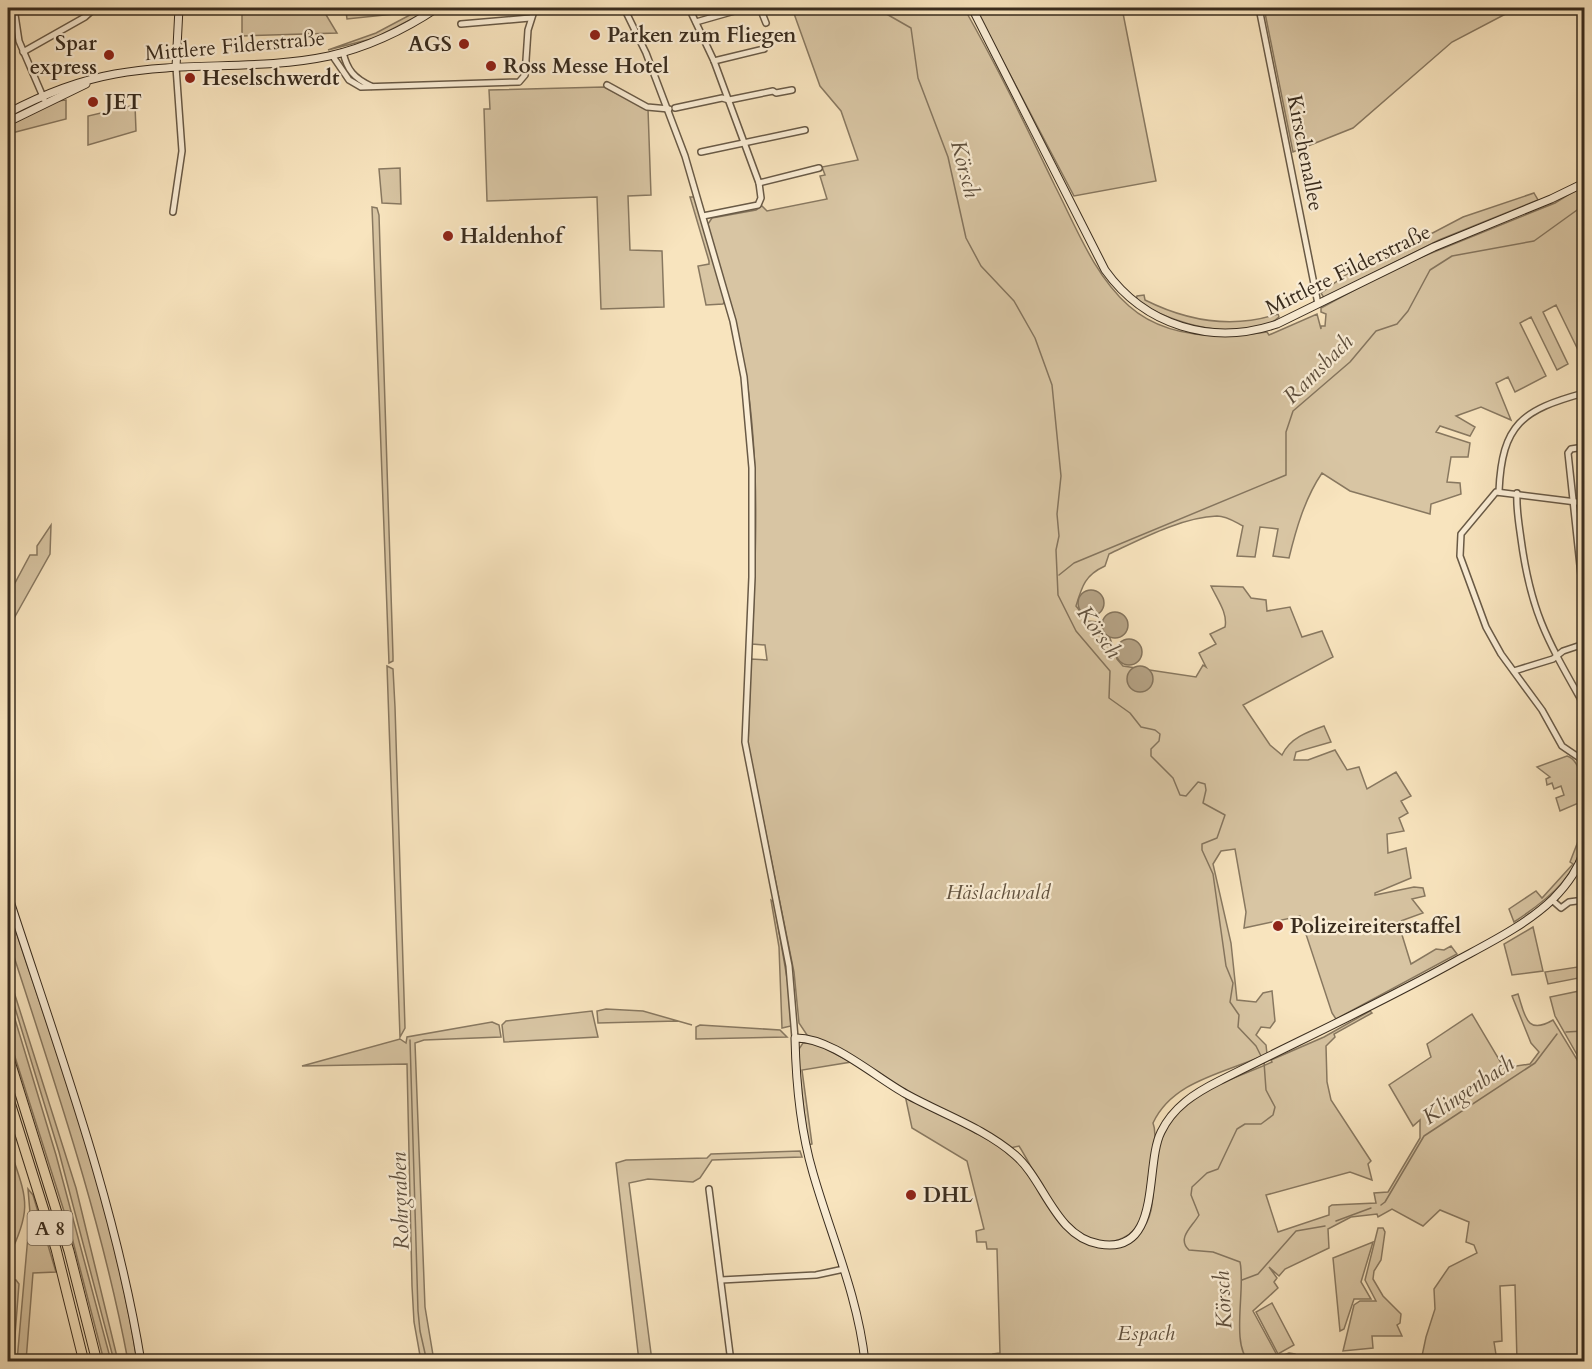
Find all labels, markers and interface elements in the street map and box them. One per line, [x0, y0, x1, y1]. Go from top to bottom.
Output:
place label: Parken zum Fliegen [607, 21, 797, 50]
street label: Mittlere Filderstraße [144, 24, 326, 68]
marker: Parken zum Fliegen [588, 28, 602, 42]
place label: Spar express [30, 29, 98, 82]
place label: AGS [408, 30, 452, 59]
marker: AGS [457, 37, 471, 51]
marker: Spar express [102, 48, 116, 62]
place label: Ross Messe Hotel [503, 52, 669, 81]
marker: Ross Messe Hotel [484, 59, 498, 73]
place label: Heselschwerdt [202, 64, 340, 93]
marker: Heselschwerdt [183, 71, 197, 85]
place label: JET [102, 88, 142, 117]
street label: Kirschenallee [1280, 93, 1330, 213]
marker: JET [86, 95, 100, 109]
water label: Körsch [943, 137, 987, 201]
street label: Mittlere Filderstraße [1260, 217, 1436, 323]
place label: Haldenhof [460, 222, 566, 251]
marker: Haldenhof [441, 229, 455, 243]
water label: Ramsbach [1276, 327, 1360, 411]
water label: Körsch [1070, 600, 1129, 665]
park label: Häslachwald [946, 878, 1051, 907]
place label: Polizeireiterstaffel [1290, 912, 1461, 941]
marker: Polizeireiterstaffel [1271, 919, 1285, 933]
water label: Klingenbach [1416, 1048, 1520, 1132]
water label: Rohrgraben [383, 1151, 417, 1250]
place label: DHL [923, 1181, 973, 1210]
marker: DHL [904, 1188, 918, 1202]
road number: A 8 [28, 1211, 72, 1245]
water label: Körsch [1206, 1270, 1240, 1330]
park label: Espach [1117, 1319, 1175, 1348]

